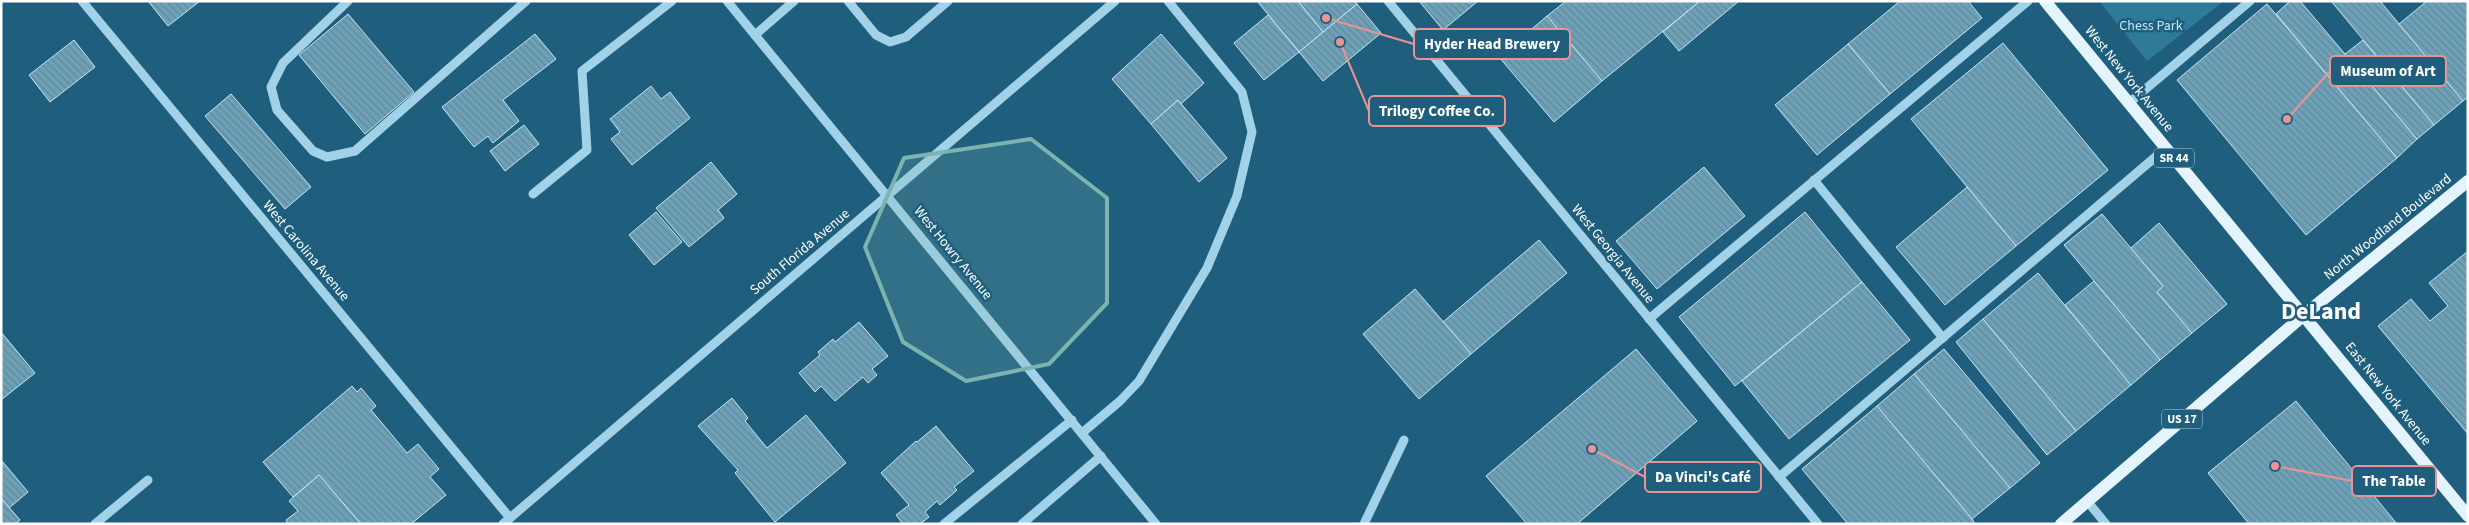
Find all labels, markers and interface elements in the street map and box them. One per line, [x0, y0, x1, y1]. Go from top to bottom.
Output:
park label: Chess Park [2119, 16, 2183, 36]
street label: West New York Avenue [2080, 22, 2178, 136]
callout: Hyder Head Brewery [1414, 29, 1570, 59]
text: Hyder Head Brewery [1424, 34, 1560, 55]
callout: Museum of Art [2330, 56, 2446, 86]
text: Museum of Art [2340, 61, 2436, 82]
callout: Trilogy Coffee Co. [1369, 96, 1505, 126]
text: Trilogy Coffee Co. [1379, 101, 1495, 122]
road number: SR 44 [2154, 148, 2194, 168]
street label: North Woodland Boulevard [2320, 169, 2456, 285]
street label: West Carolina Avenue [258, 196, 354, 306]
street label: West Georgia Avenue [1567, 200, 1659, 308]
street label: West Howry Avenue [909, 202, 997, 304]
street label: South Florida Avenue [746, 204, 854, 300]
district label: DeLand [2281, 294, 2361, 329]
street label: East New York Avenue [2340, 338, 2436, 450]
road number: US 17 [2162, 409, 2202, 428]
callout: Da Vinci's Café [1645, 462, 1761, 492]
callout: The Table [2352, 466, 2436, 496]
text: Da Vinci's Café [1655, 467, 1751, 488]
text: The Table [2362, 471, 2426, 492]

